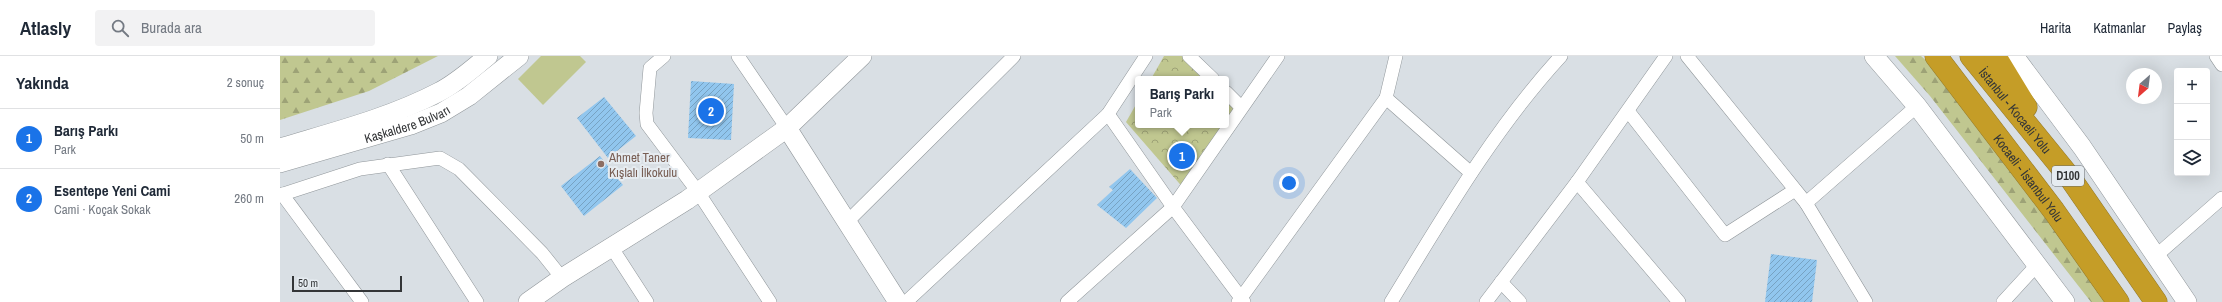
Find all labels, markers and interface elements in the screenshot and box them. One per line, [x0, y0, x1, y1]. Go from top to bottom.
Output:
search box [95, 10, 375, 46]
text: Atlasly [20, 15, 71, 41]
icon: search [109, 17, 131, 39]
text: Burada ara [141, 17, 202, 38]
text: Harita [2040, 19, 2071, 37]
text: Katmanlar [2093, 19, 2146, 37]
text: Paylaş [2168, 19, 2202, 37]
street label: İstanbul - Kocaeli Yolu [1975, 64, 2055, 157]
north arrow [2126, 68, 2162, 104]
map controls [2174, 68, 2210, 176]
button: + [2174, 68, 2210, 104]
text: Yakında [16, 71, 69, 94]
text: 2 sonuç [227, 74, 264, 91]
popup [1135, 76, 1229, 128]
text: Barış Parkı [1150, 83, 1214, 104]
pin: 2 [698, 96, 724, 126]
street label: Kaşkaldere Bulvarı [362, 101, 453, 147]
text: Park [1150, 104, 1172, 121]
button: − [2174, 104, 2210, 140]
text: Barış Parkı [54, 120, 118, 141]
text: 1 [26, 130, 32, 147]
text: 50 m [240, 130, 264, 147]
street label: Kocaeli - İstanbul Yolu [1990, 130, 2067, 225]
button: layers [2174, 140, 2210, 176]
text: Park [54, 141, 76, 158]
pin: 1 [1169, 141, 1195, 171]
place label: Ahmet Taner Kışlalı İlkokulu [608, 149, 677, 181]
marker: Ahmet Taner Kışlalı İlkokulu [596, 159, 606, 169]
road number: D100 [2052, 166, 2084, 186]
your location [1279, 173, 1299, 193]
text: Esentepe Yeni Cami [54, 180, 170, 201]
text: 2 [26, 190, 32, 207]
text: 260 m [234, 190, 264, 207]
text: Cami · Koçak Sokak [54, 201, 151, 218]
scale bar [292, 274, 402, 293]
text: 50 m [298, 276, 318, 290]

